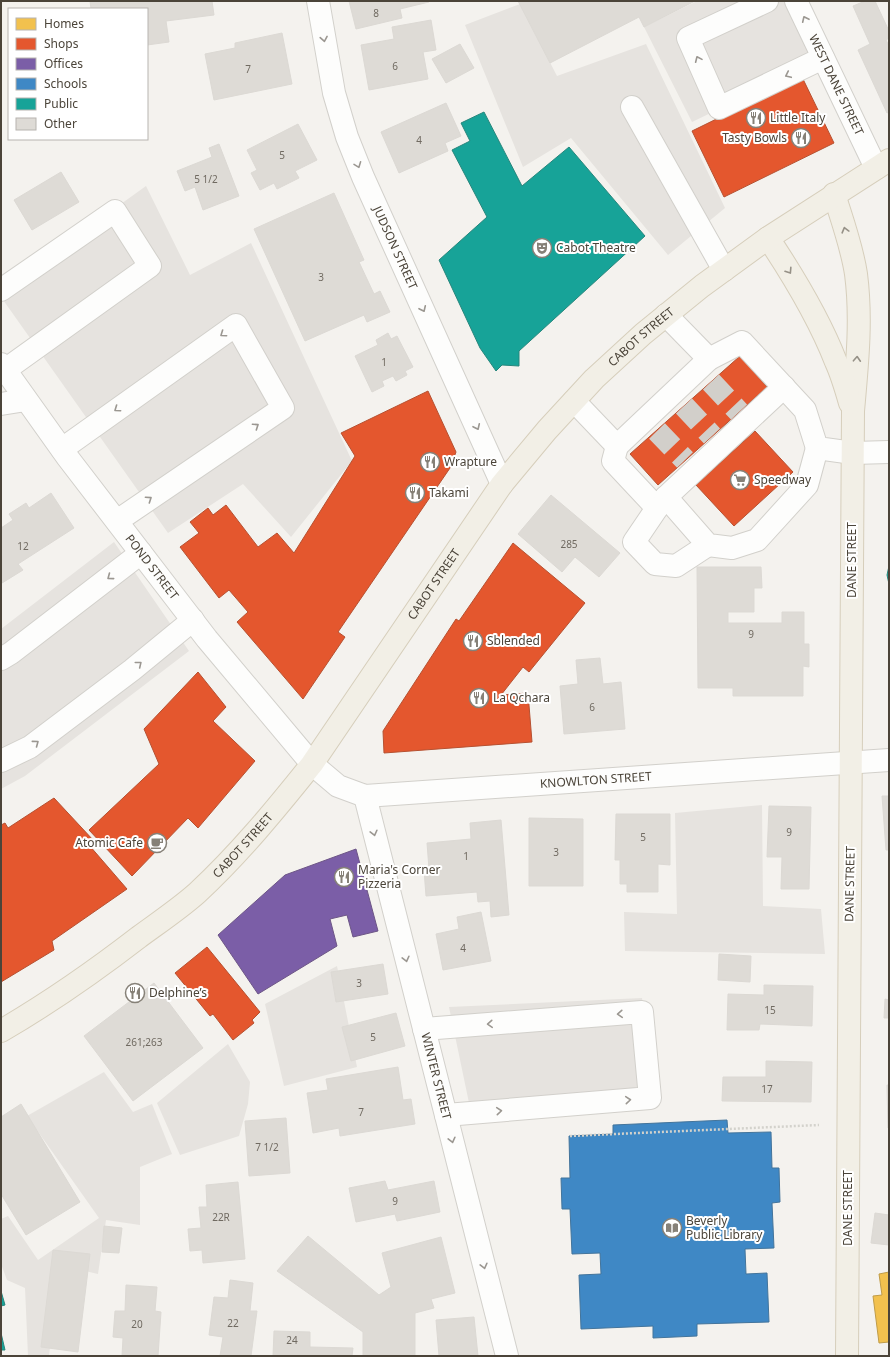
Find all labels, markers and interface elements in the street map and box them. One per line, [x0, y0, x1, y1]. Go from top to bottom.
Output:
house number: 8 [373, 6, 379, 20]
legend [8, 8, 148, 140]
text: Homes [44, 15, 84, 32]
one-way arrow [802, 16, 810, 23]
street label: WEST DANE STREET [805, 31, 868, 138]
text: Shops [44, 35, 79, 52]
one-way arrow [319, 36, 328, 43]
text: Offices [44, 55, 83, 72]
one-way arrow [694, 56, 702, 63]
house number: 6 [392, 59, 398, 73]
house number: 7 [245, 62, 251, 76]
one-way arrow [785, 70, 792, 78]
text: Schools [44, 75, 87, 92]
text: Public [44, 95, 78, 112]
restaurant icon: Little Italy [745, 107, 767, 129]
place label: Little Italy [770, 109, 826, 126]
text: Other [44, 115, 77, 132]
restaurant icon: Tasty Bowls [790, 127, 812, 149]
place label: Tasty Bowls [722, 129, 787, 146]
house number: 4 [416, 133, 422, 147]
house number: 5 [279, 148, 285, 162]
one-way arrow [353, 161, 361, 168]
house number: 5 1/2 [194, 172, 218, 186]
street label: JUDSON STREET [369, 202, 422, 292]
one-way arrow [841, 227, 850, 234]
theatre icon: Cabot Theatre [531, 237, 553, 259]
place label: Cabot Theatre [556, 239, 636, 256]
one-way arrow [785, 267, 792, 274]
house number: 3 [318, 270, 324, 284]
street label: CABOT STREET [604, 303, 678, 370]
one-way arrow [418, 304, 426, 312]
one-way arrow [220, 329, 227, 337]
house number: 1 [381, 355, 387, 369]
one-way arrow [853, 356, 861, 362]
one-way arrow [115, 404, 122, 411]
one-way arrow [472, 423, 480, 430]
one-way arrow [252, 424, 259, 431]
restaurant icon: Wrapture [419, 451, 441, 473]
place label: Wrapture [444, 453, 497, 470]
supermarket icon: Speedway [729, 469, 751, 491]
place label: Speedway [754, 471, 812, 488]
restaurant icon: Takami [404, 482, 426, 504]
place label: Takami [429, 484, 469, 501]
one-way arrow [145, 496, 152, 504]
street label: DANE STREET [843, 522, 860, 598]
street label: POND STREET [122, 531, 183, 603]
house number: 285 [560, 537, 578, 551]
house number: 12 [17, 539, 29, 553]
street label: CABOT STREET [403, 545, 464, 623]
one-way arrow [107, 572, 114, 580]
house number: 9 [748, 627, 754, 641]
restaurant icon: Sblended [462, 630, 484, 652]
place label: Sblended [487, 632, 540, 649]
one-way arrow [134, 661, 141, 668]
restaurant icon: La Qchara [468, 687, 490, 709]
place label: La Qchara [493, 689, 550, 706]
house number: 6 [589, 700, 595, 714]
one-way arrow [31, 740, 38, 747]
street label: KNOWLTON STREET [539, 767, 652, 792]
street label: CABOT STREET [208, 809, 277, 881]
house number: 9 [786, 825, 792, 839]
one-way arrow [369, 830, 378, 837]
house number: 5 [640, 830, 646, 844]
cafe icon: Atomic Cafe [146, 832, 168, 854]
place label: Atomic Cafe [75, 834, 143, 851]
house number: 3 [553, 845, 559, 859]
street label: DANE STREET [840, 846, 859, 922]
house number: 1 [463, 849, 469, 863]
place label: Maria's Corner Pizzeria [358, 861, 440, 892]
restaurant icon: Maria's Corner Pizzeria [333, 866, 355, 888]
house number: 4 [460, 941, 466, 955]
one-way arrow [401, 956, 410, 963]
house number: 3 [356, 976, 362, 990]
restaurant icon: Delphine’s [124, 982, 146, 1004]
place label: Delphine’s [149, 984, 207, 1001]
house number: 15 [764, 1003, 776, 1017]
one-way arrow [617, 1009, 623, 1018]
one-way arrow [487, 1019, 493, 1028]
house number: 5 [370, 1030, 376, 1044]
street label: WINTER STREET [417, 1031, 456, 1122]
house number: 261;263 [126, 1035, 163, 1049]
house number: 17 [761, 1082, 773, 1096]
one-way arrow [625, 1095, 631, 1104]
house number: 7 [358, 1105, 364, 1119]
one-way arrow [496, 1106, 502, 1115]
one-way arrow [447, 1136, 456, 1143]
house number: 7 1/2 [255, 1140, 279, 1154]
street label: DANE STREET [839, 1170, 856, 1246]
house number: 9 [392, 1194, 398, 1208]
house number: 22R [212, 1210, 231, 1224]
place label: Beverly Public Library [686, 1212, 763, 1243]
library icon: Beverly Public Library [661, 1217, 683, 1239]
one-way arrow [479, 1262, 488, 1269]
house number: 22 [227, 1316, 239, 1330]
house number: 20 [131, 1317, 143, 1331]
house number: 24 [286, 1333, 298, 1347]

